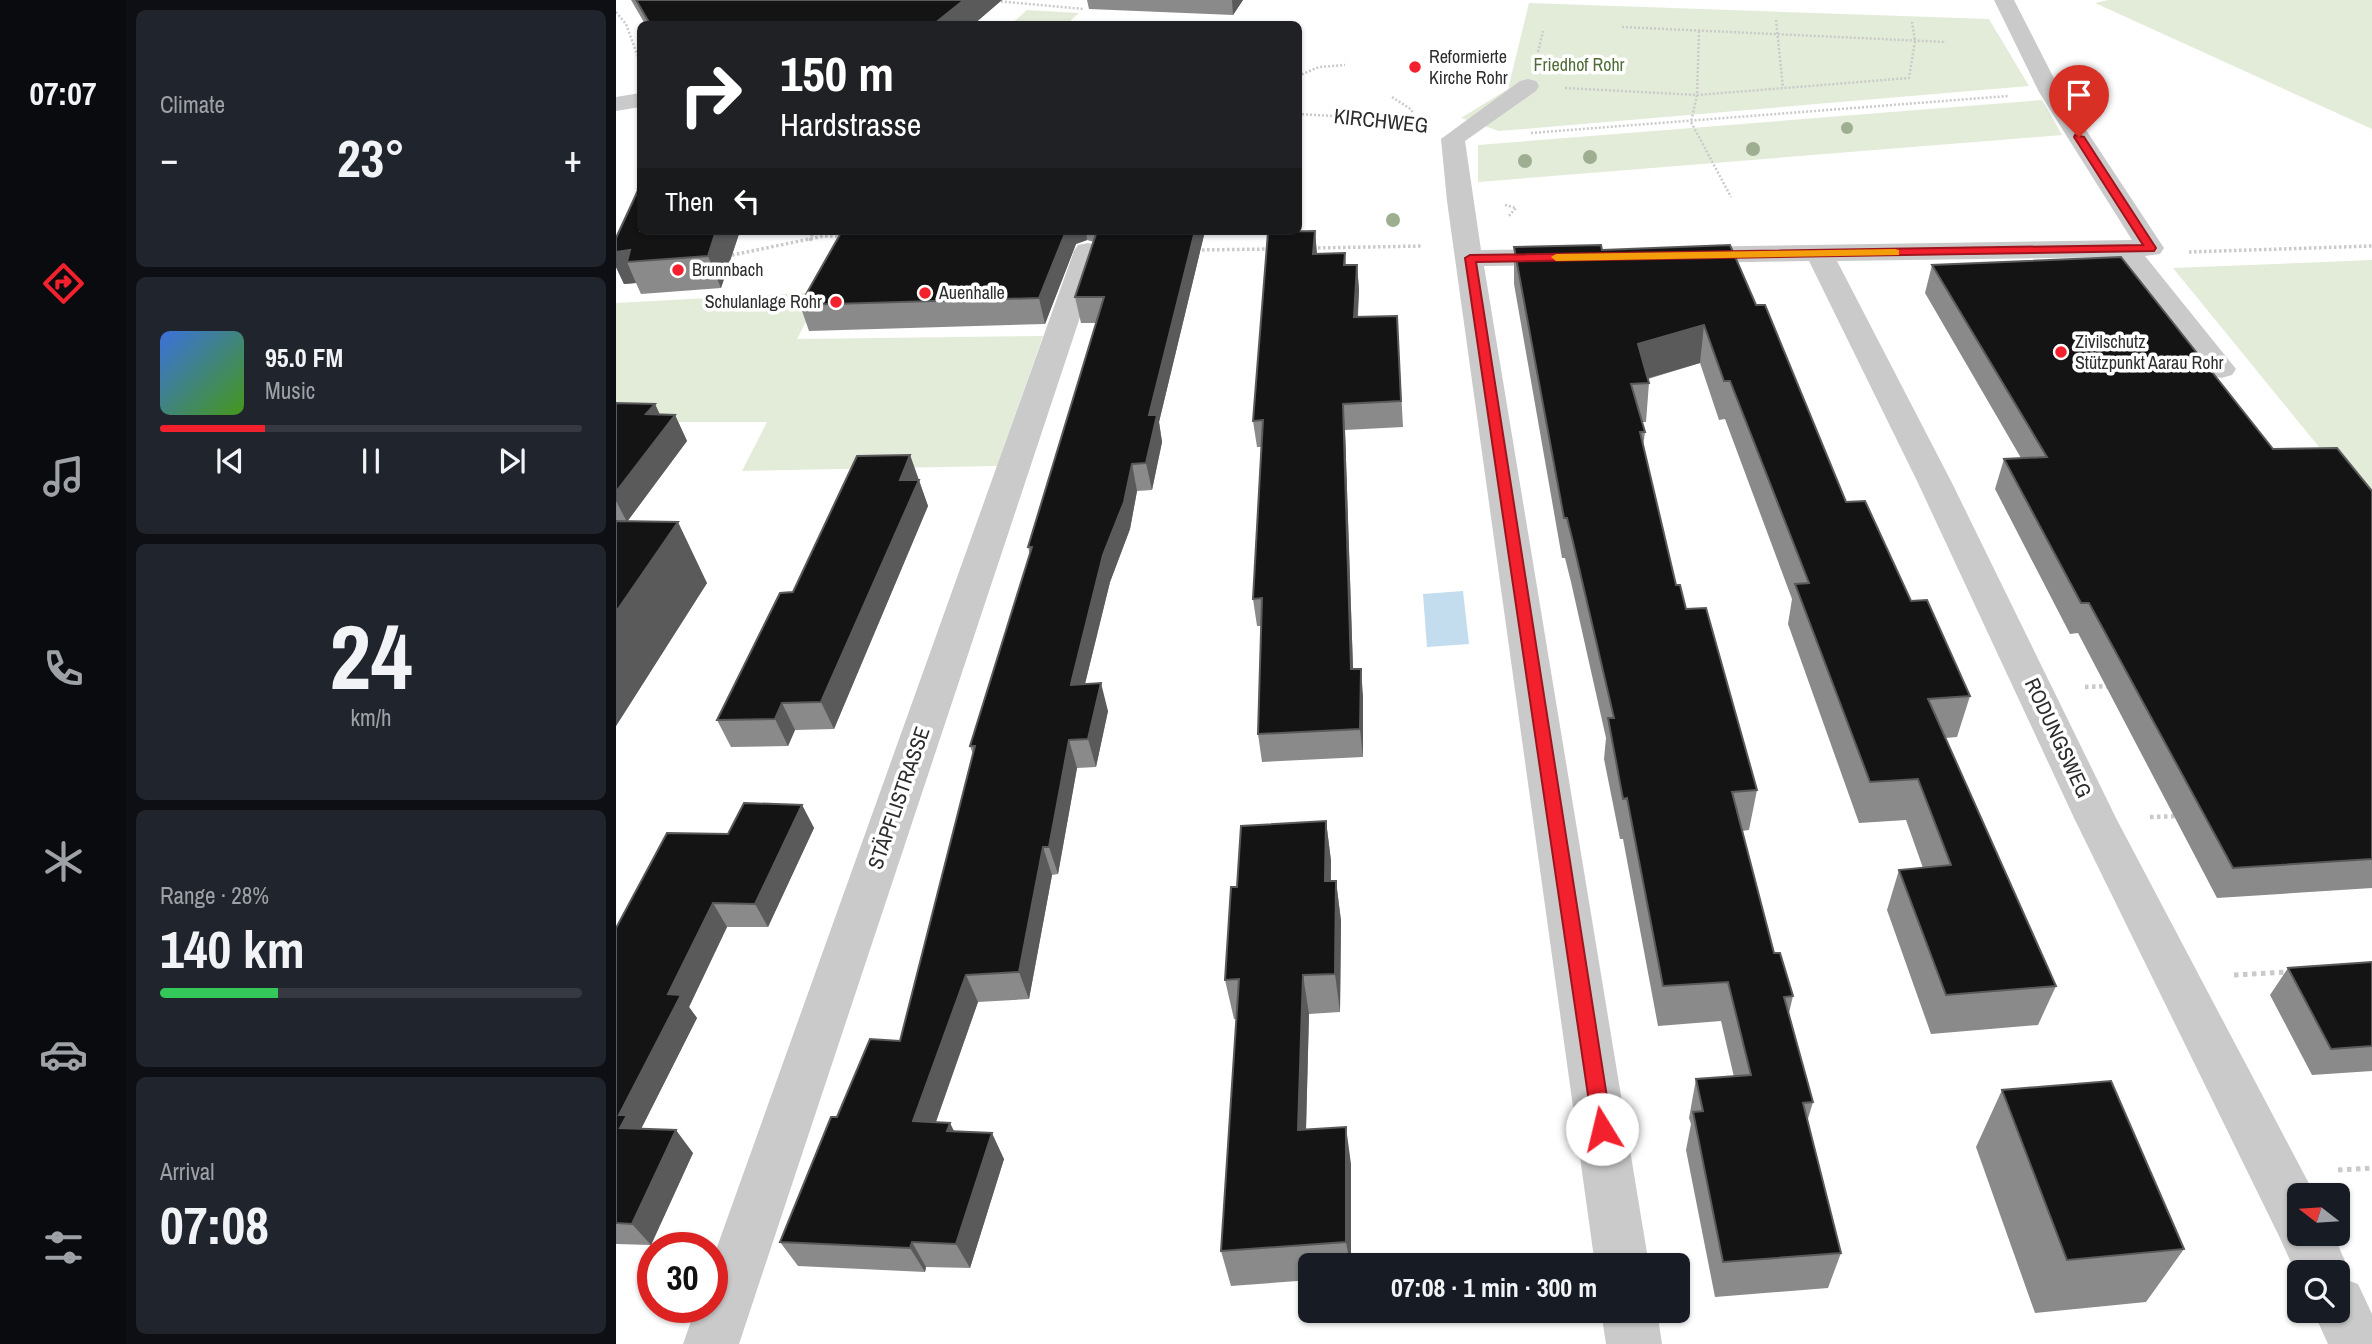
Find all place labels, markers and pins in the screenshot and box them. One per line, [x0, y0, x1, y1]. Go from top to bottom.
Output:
place label: Reformierte Kirche Rohr [1429, 44, 1508, 90]
marker: Reformierte Kirche Rohr [1407, 59, 1423, 75]
pin [2049, 65, 2109, 137]
place label: Brunnbach [692, 257, 763, 282]
marker: Brunnbach [670, 262, 686, 278]
place label: Auenhalle [938, 280, 1005, 305]
marker: Auenhalle [917, 285, 933, 301]
place label: Schulanlage Rohr [705, 289, 822, 314]
marker: Schulanlage Rohr [828, 294, 844, 310]
place label: Zivilschutz Stützpunkt Aarau Rohr [2075, 329, 2224, 375]
marker: Zivilschutz Stützpunkt Aarau Rohr [2053, 344, 2069, 360]

